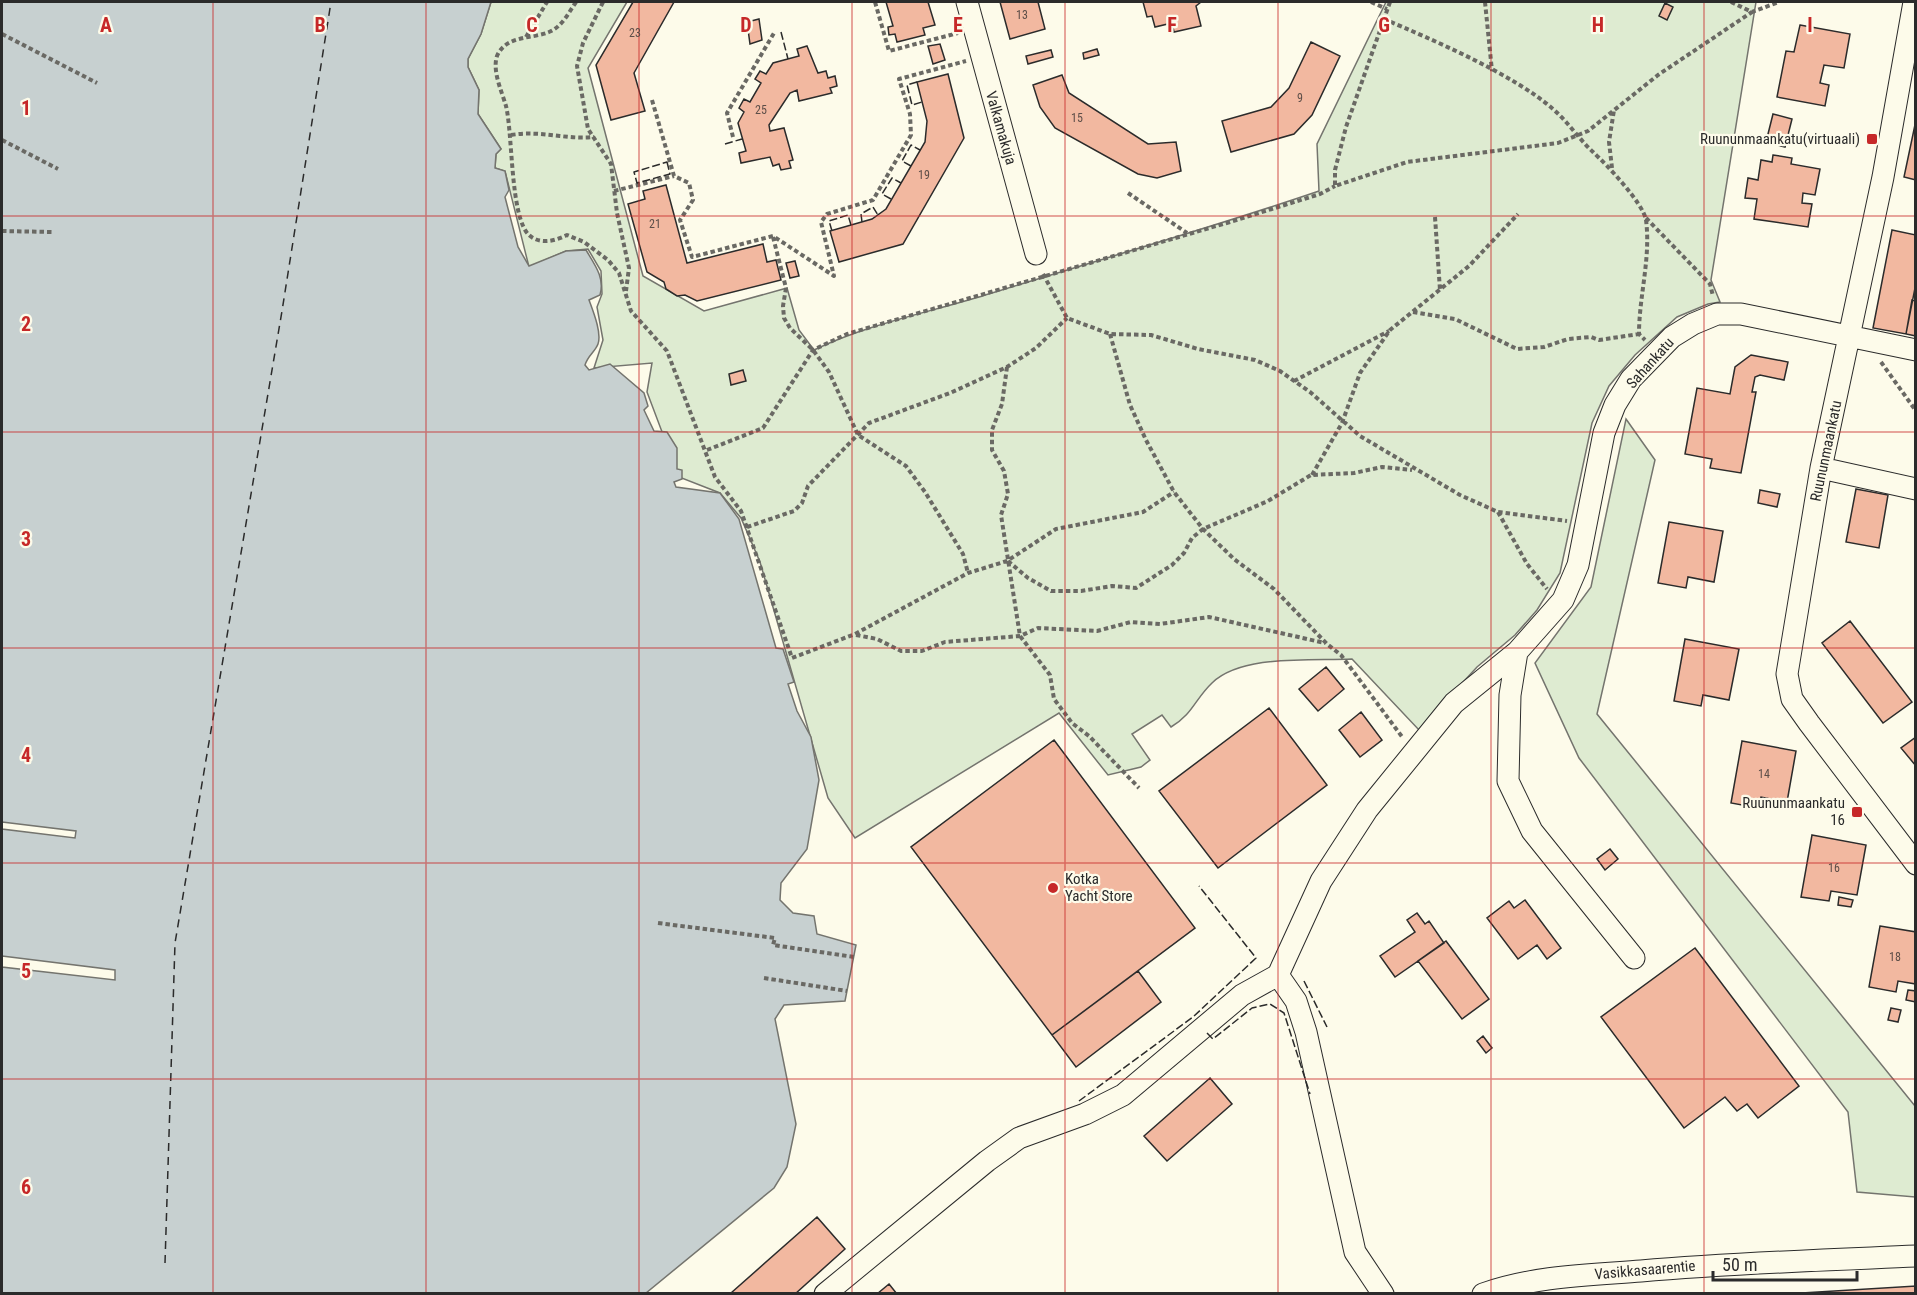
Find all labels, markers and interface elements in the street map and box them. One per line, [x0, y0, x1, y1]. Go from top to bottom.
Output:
house number: 13 [1016, 8, 1028, 22]
text: A [100, 13, 112, 37]
text: B [314, 13, 326, 37]
text: C [526, 13, 538, 37]
text: D [740, 13, 752, 37]
text: E [953, 13, 963, 37]
text: F [1167, 13, 1177, 37]
text: G [1378, 13, 1390, 37]
text: H [1592, 13, 1604, 37]
text: I [1807, 13, 1813, 37]
house number: 23 [629, 26, 641, 40]
street label: Valkamakuja [982, 89, 1020, 167]
house number: 9 [1297, 91, 1303, 105]
text: 1 [21, 96, 31, 120]
house number: 25 [755, 103, 767, 117]
house number: 15 [1071, 111, 1083, 125]
place label: Ruununmaankatu(virtuaali) [1700, 130, 1860, 148]
marker: Ruununmaankatu(virtuaali) [1865, 132, 1879, 146]
house number: 19 [918, 168, 930, 182]
house number: 21 [649, 217, 661, 231]
text: 2 [21, 312, 31, 336]
street label: Sahankatu [1622, 334, 1678, 392]
street label: Ruununmaankatu [1807, 399, 1845, 503]
text: 3 [21, 527, 31, 551]
text: 4 [21, 743, 31, 767]
house number: 14 [1758, 767, 1770, 781]
place label: Ruununmaankatu 16 [1742, 794, 1845, 829]
marker: Ruununmaankatu 16 [1850, 805, 1864, 819]
house number: 16 [1828, 861, 1840, 875]
place label: Kotka Yacht Store [1065, 870, 1133, 905]
marker: Kotka Yacht Store [1046, 881, 1060, 895]
house number: 18 [1889, 950, 1901, 964]
text: 5 [21, 959, 31, 983]
text: 6 [21, 1175, 31, 1199]
scale bar [1713, 1244, 1857, 1282]
text: 50 m [1722, 1254, 1757, 1275]
street label: Vasikkasaarentie [1594, 1257, 1696, 1283]

